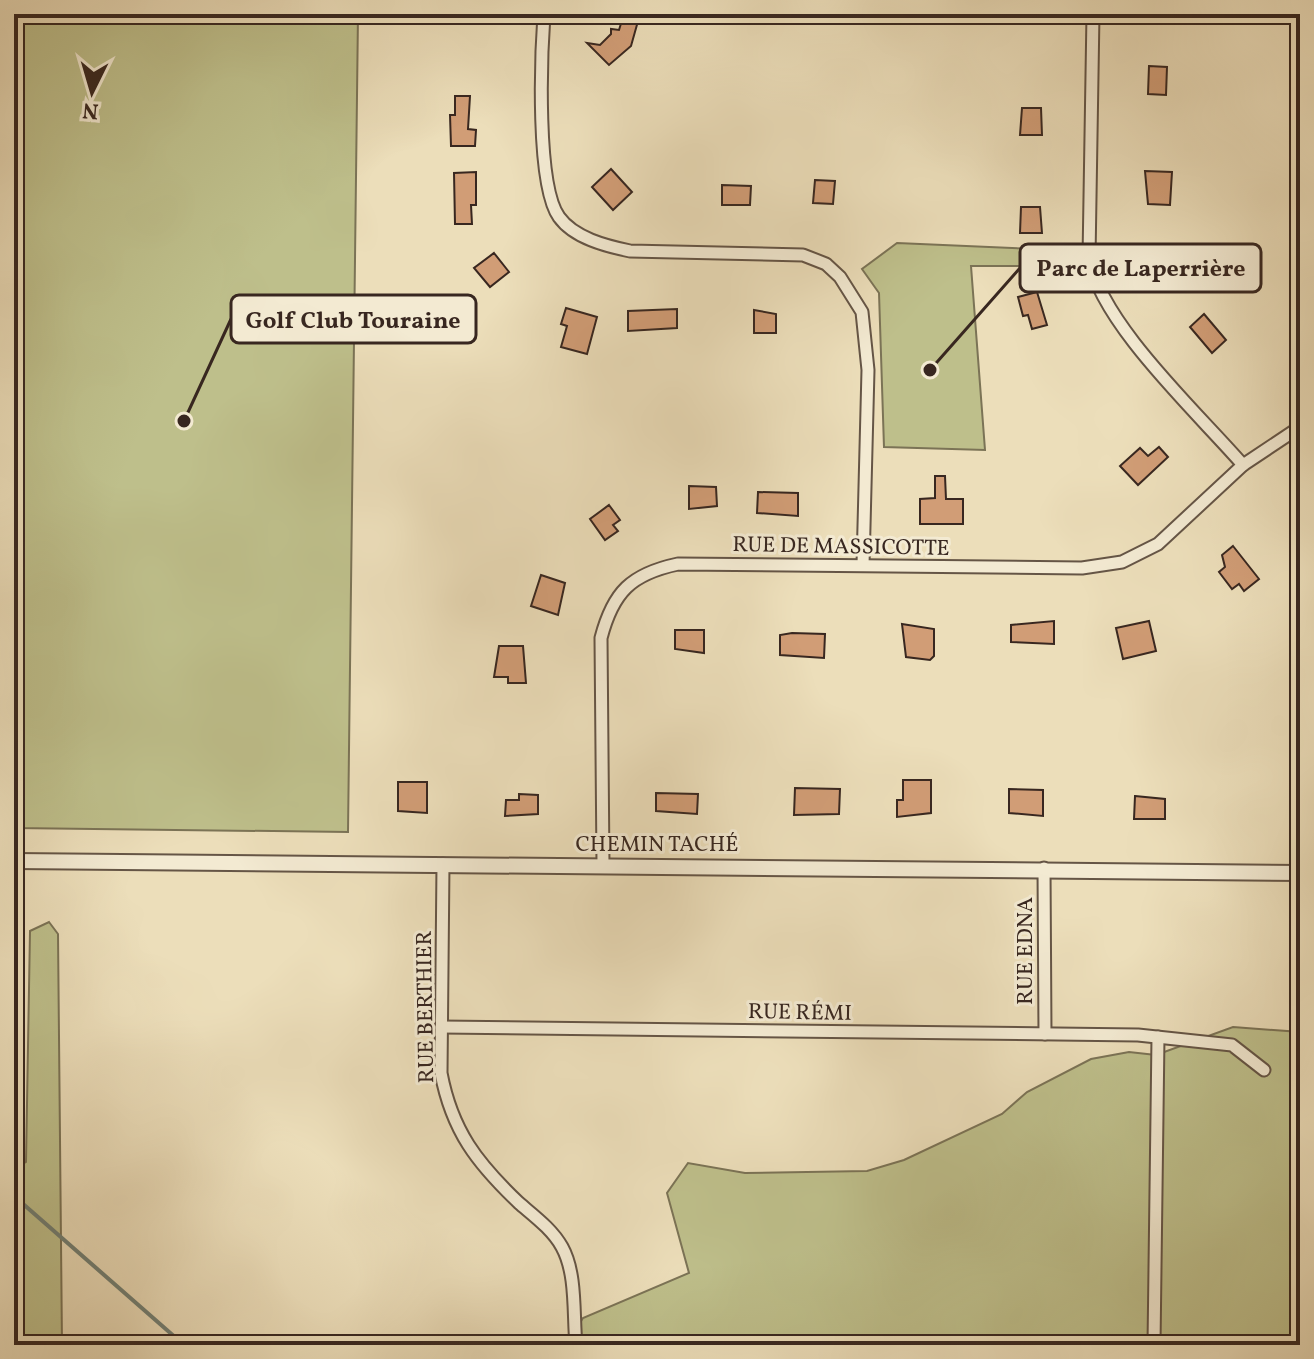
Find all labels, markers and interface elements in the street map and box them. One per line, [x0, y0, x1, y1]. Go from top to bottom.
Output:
north arrow [52, 52, 132, 132]
text: N [81, 93, 100, 126]
callout: Parc de Laperrière [1020, 244, 1261, 292]
text: Parc de Laperrière [1036, 253, 1246, 287]
callout: Golf Club Touraine [231, 295, 476, 343]
text: Golf Club Touraine [246, 305, 460, 339]
street label: RUE DE MASSICOTTE [732, 530, 950, 565]
street label: CHEMIN TACHÉ [575, 830, 739, 861]
street label: RUE EDNA [1011, 897, 1042, 1005]
street label: RUE BERTHIER [410, 930, 443, 1084]
street label: RUE RÉMI [748, 997, 852, 1030]

